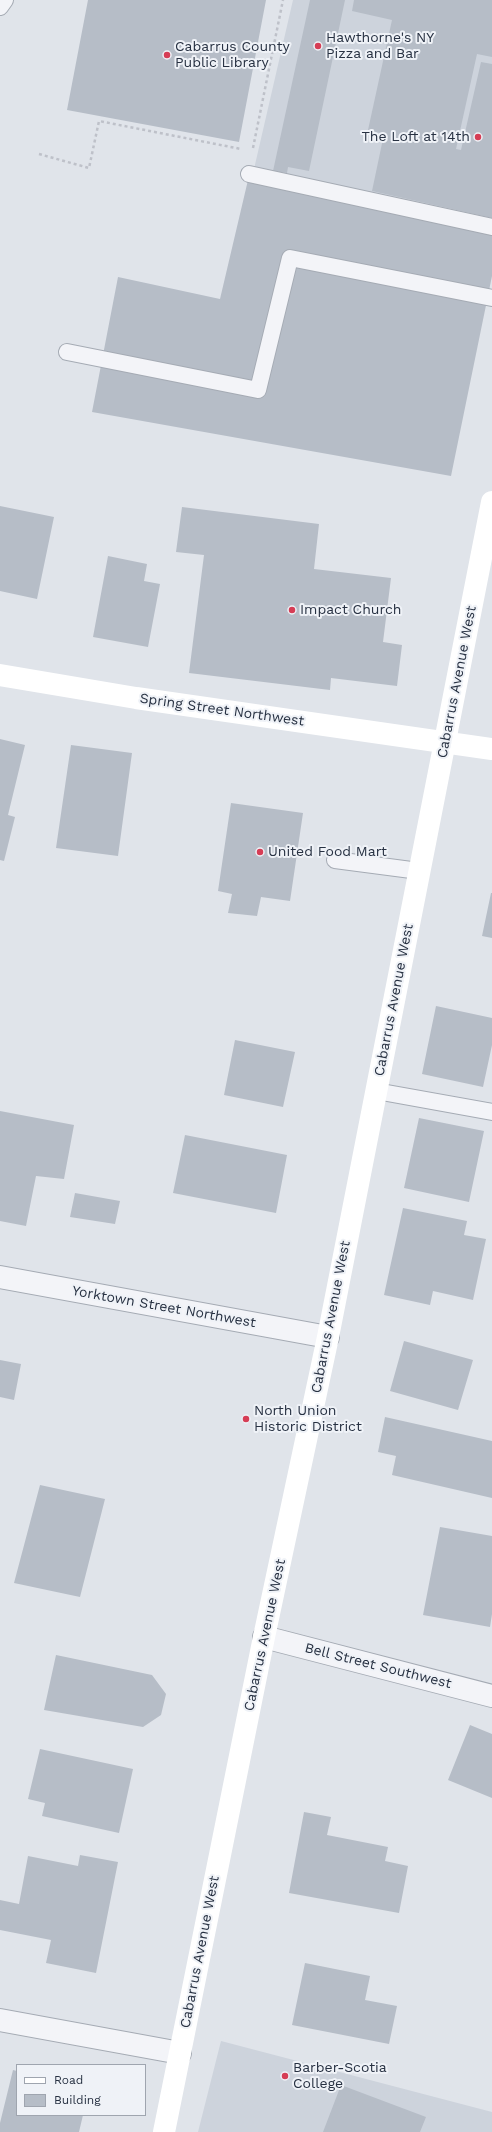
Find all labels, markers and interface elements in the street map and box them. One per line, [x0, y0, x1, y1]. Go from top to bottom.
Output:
place label: Hawthorne's NY Pizza and Bar [326, 30, 434, 62]
place label: Cabarrus County Public Library [175, 39, 290, 72]
marker: Hawthorne's NY Pizza and Bar [313, 41, 323, 51]
marker: Cabarrus County Public Library [162, 50, 172, 60]
place label: The Loft at 14th [362, 129, 470, 145]
marker: The Loft at 14th [473, 132, 483, 142]
place label: Impact Church [300, 602, 401, 618]
street label: Cabarrus Avenue West [434, 604, 480, 760]
marker: Impact Church [287, 605, 297, 615]
street label: Spring Street Northwest [139, 690, 305, 730]
place label: United Food Mart [268, 844, 387, 860]
marker: United Food Mart [255, 847, 265, 857]
street label: Cabarrus Avenue West [371, 922, 417, 1078]
street label: Cabarrus Avenue West [308, 1239, 354, 1395]
street label: Yorktown Street Northwest [71, 1283, 257, 1331]
place label: North Union Historic District [254, 1403, 362, 1436]
marker: North Union Historic District [241, 1414, 251, 1424]
street label: Cabarrus Avenue West [241, 1557, 289, 1713]
street label: Bell Street Southwest [303, 1640, 453, 1692]
street label: Cabarrus Avenue West [177, 1874, 223, 2030]
place label: Barber-Scotia College [293, 2060, 387, 2092]
legend [16, 2064, 146, 2116]
marker: Barber-Scotia College [280, 2071, 290, 2081]
text: Road [54, 2073, 83, 2087]
text: Building [54, 2093, 101, 2107]

